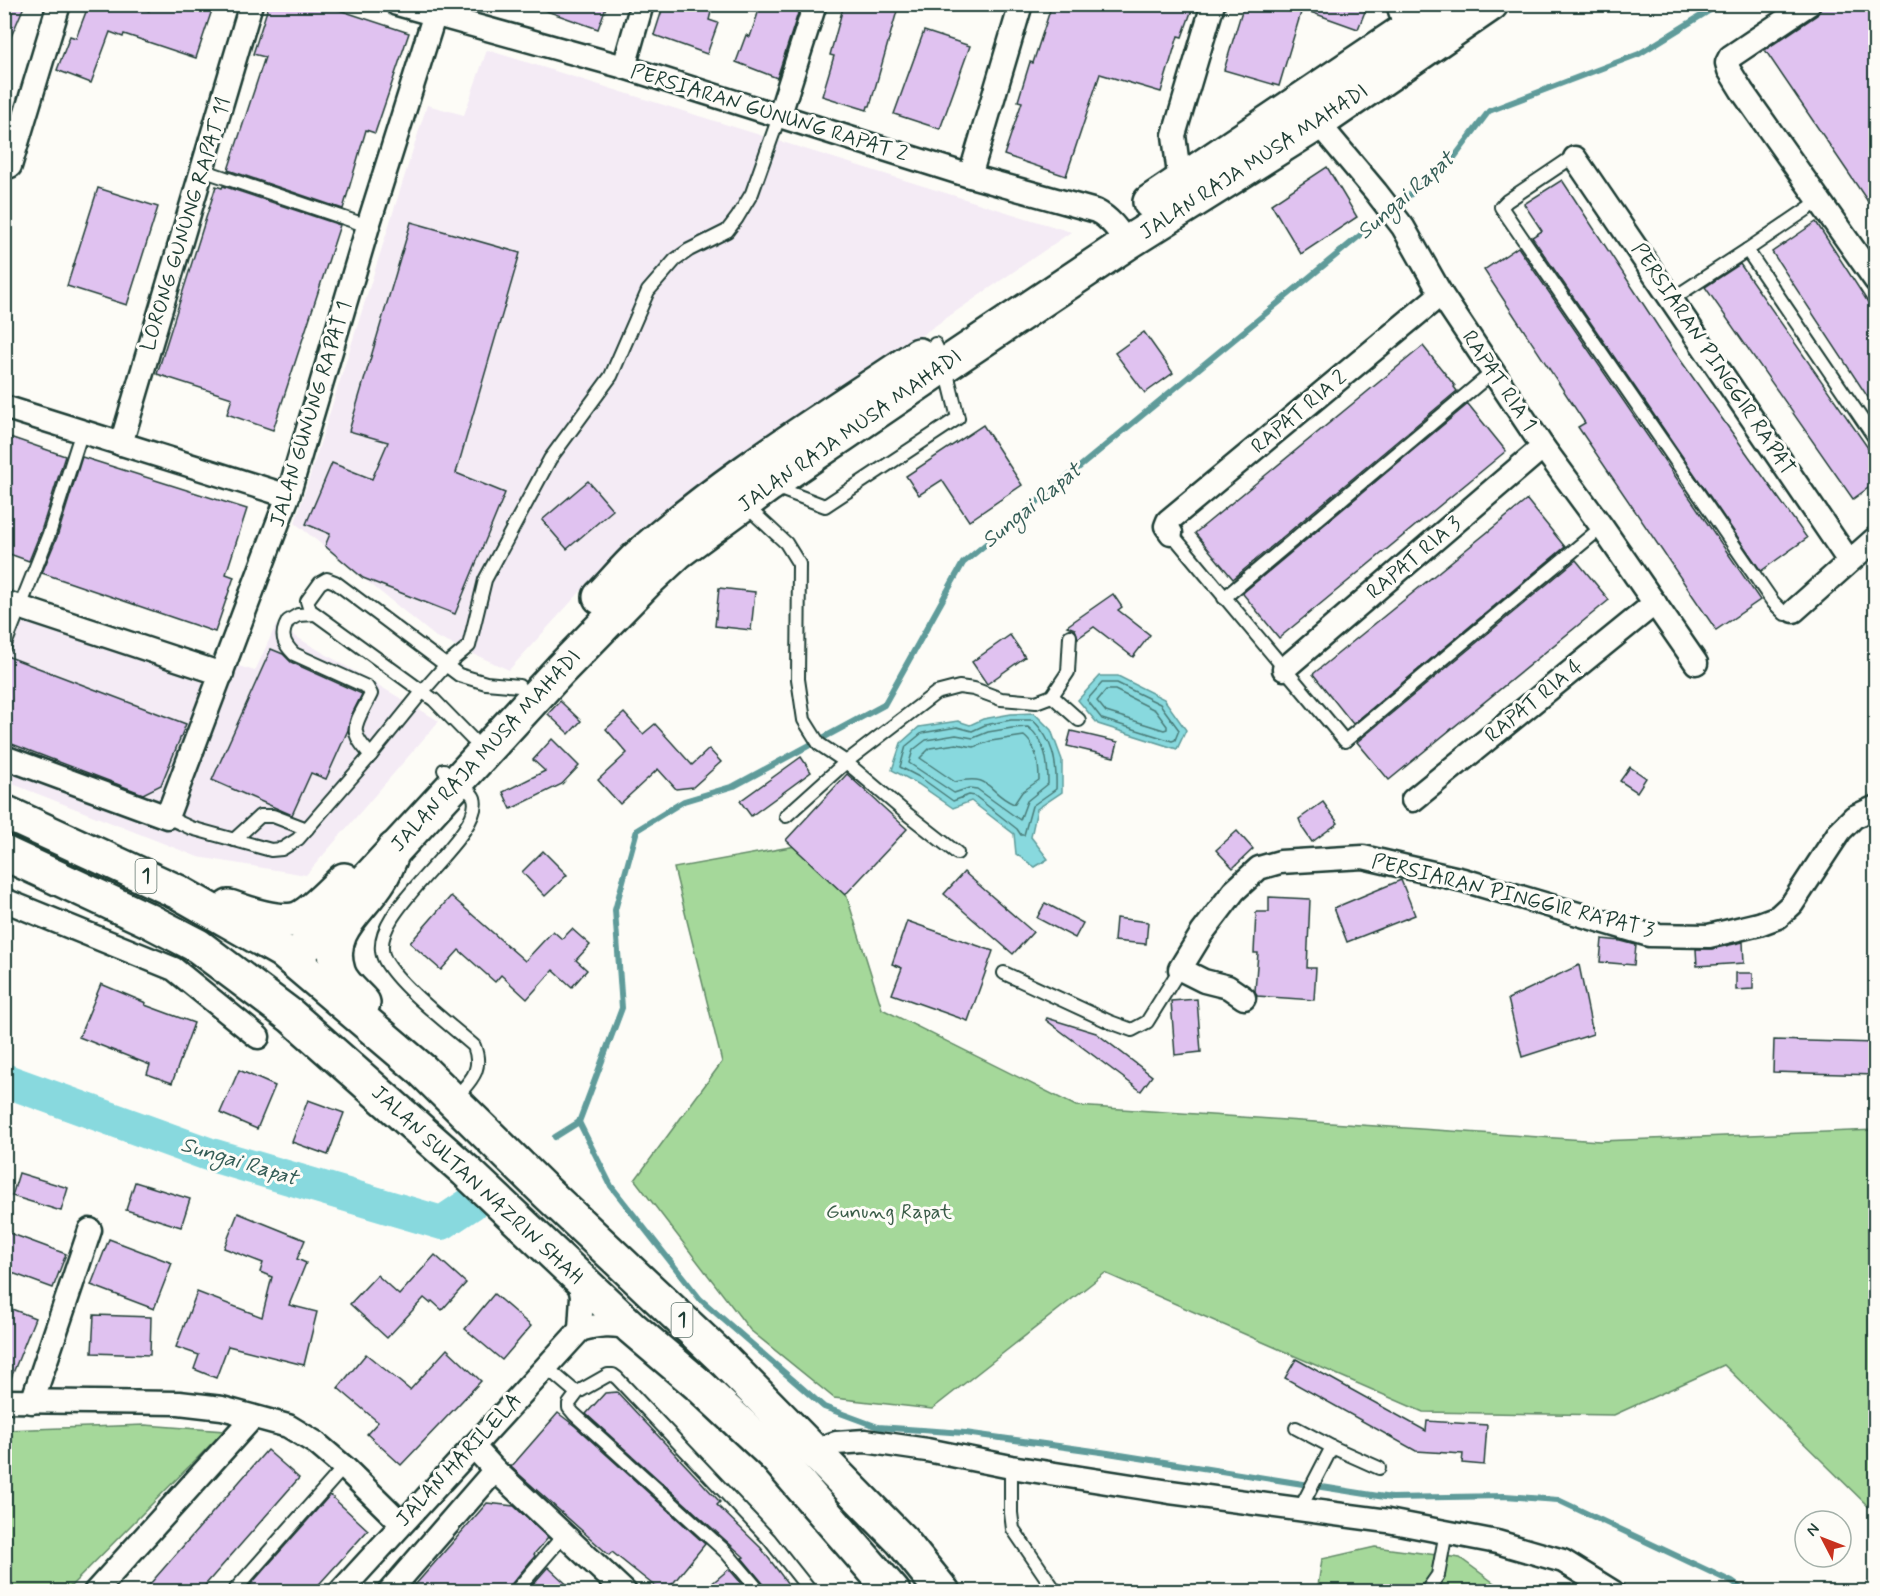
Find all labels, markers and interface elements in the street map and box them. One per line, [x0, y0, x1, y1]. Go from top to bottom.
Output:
street label: PERSIARAN GUNUNG RAPAT 2 [627, 57, 911, 169]
street label: JALAN RAJA MUSA MAHADI [1134, 77, 1374, 247]
street label: LORONG GUNUNG RAPAT 11 [134, 94, 238, 354]
water label: Sungai Rapat [1351, 144, 1464, 248]
street label: PERSIARAN PINGGIR RAPAT [1625, 237, 1801, 481]
street label: JALAN GUNUNG RAPAT 1 [263, 298, 359, 530]
street label: RAPAT RIA 1 [1455, 325, 1543, 437]
street label: JALAN RAJA MUSA MAHADI [733, 343, 967, 519]
street label: RAPAT RIA 2 [1245, 364, 1353, 460]
water label: Sungai Rapat [976, 456, 1091, 556]
street label: RAPAT RIA 3 [1361, 510, 1468, 606]
street label: JALAN RAJA MUSA MAHADI [385, 644, 587, 858]
street label: RAPAT RIA 4 [1479, 653, 1589, 749]
street label: PERSIARAN PINGGIR RAPAT 3 [1369, 847, 1658, 945]
road number: 1 [136, 859, 156, 893]
street label: JALAN SULTAN NAZRIN SHAH [365, 1079, 589, 1291]
water label: Sungai Rapat [177, 1131, 303, 1196]
park label: Gunung Rapat [826, 1198, 953, 1226]
road number: 1 [672, 1303, 692, 1337]
street label: JALAN HARILELA [390, 1387, 528, 1533]
north arrow [1793, 1509, 1853, 1569]
text: N [1802, 1519, 1824, 1541]

